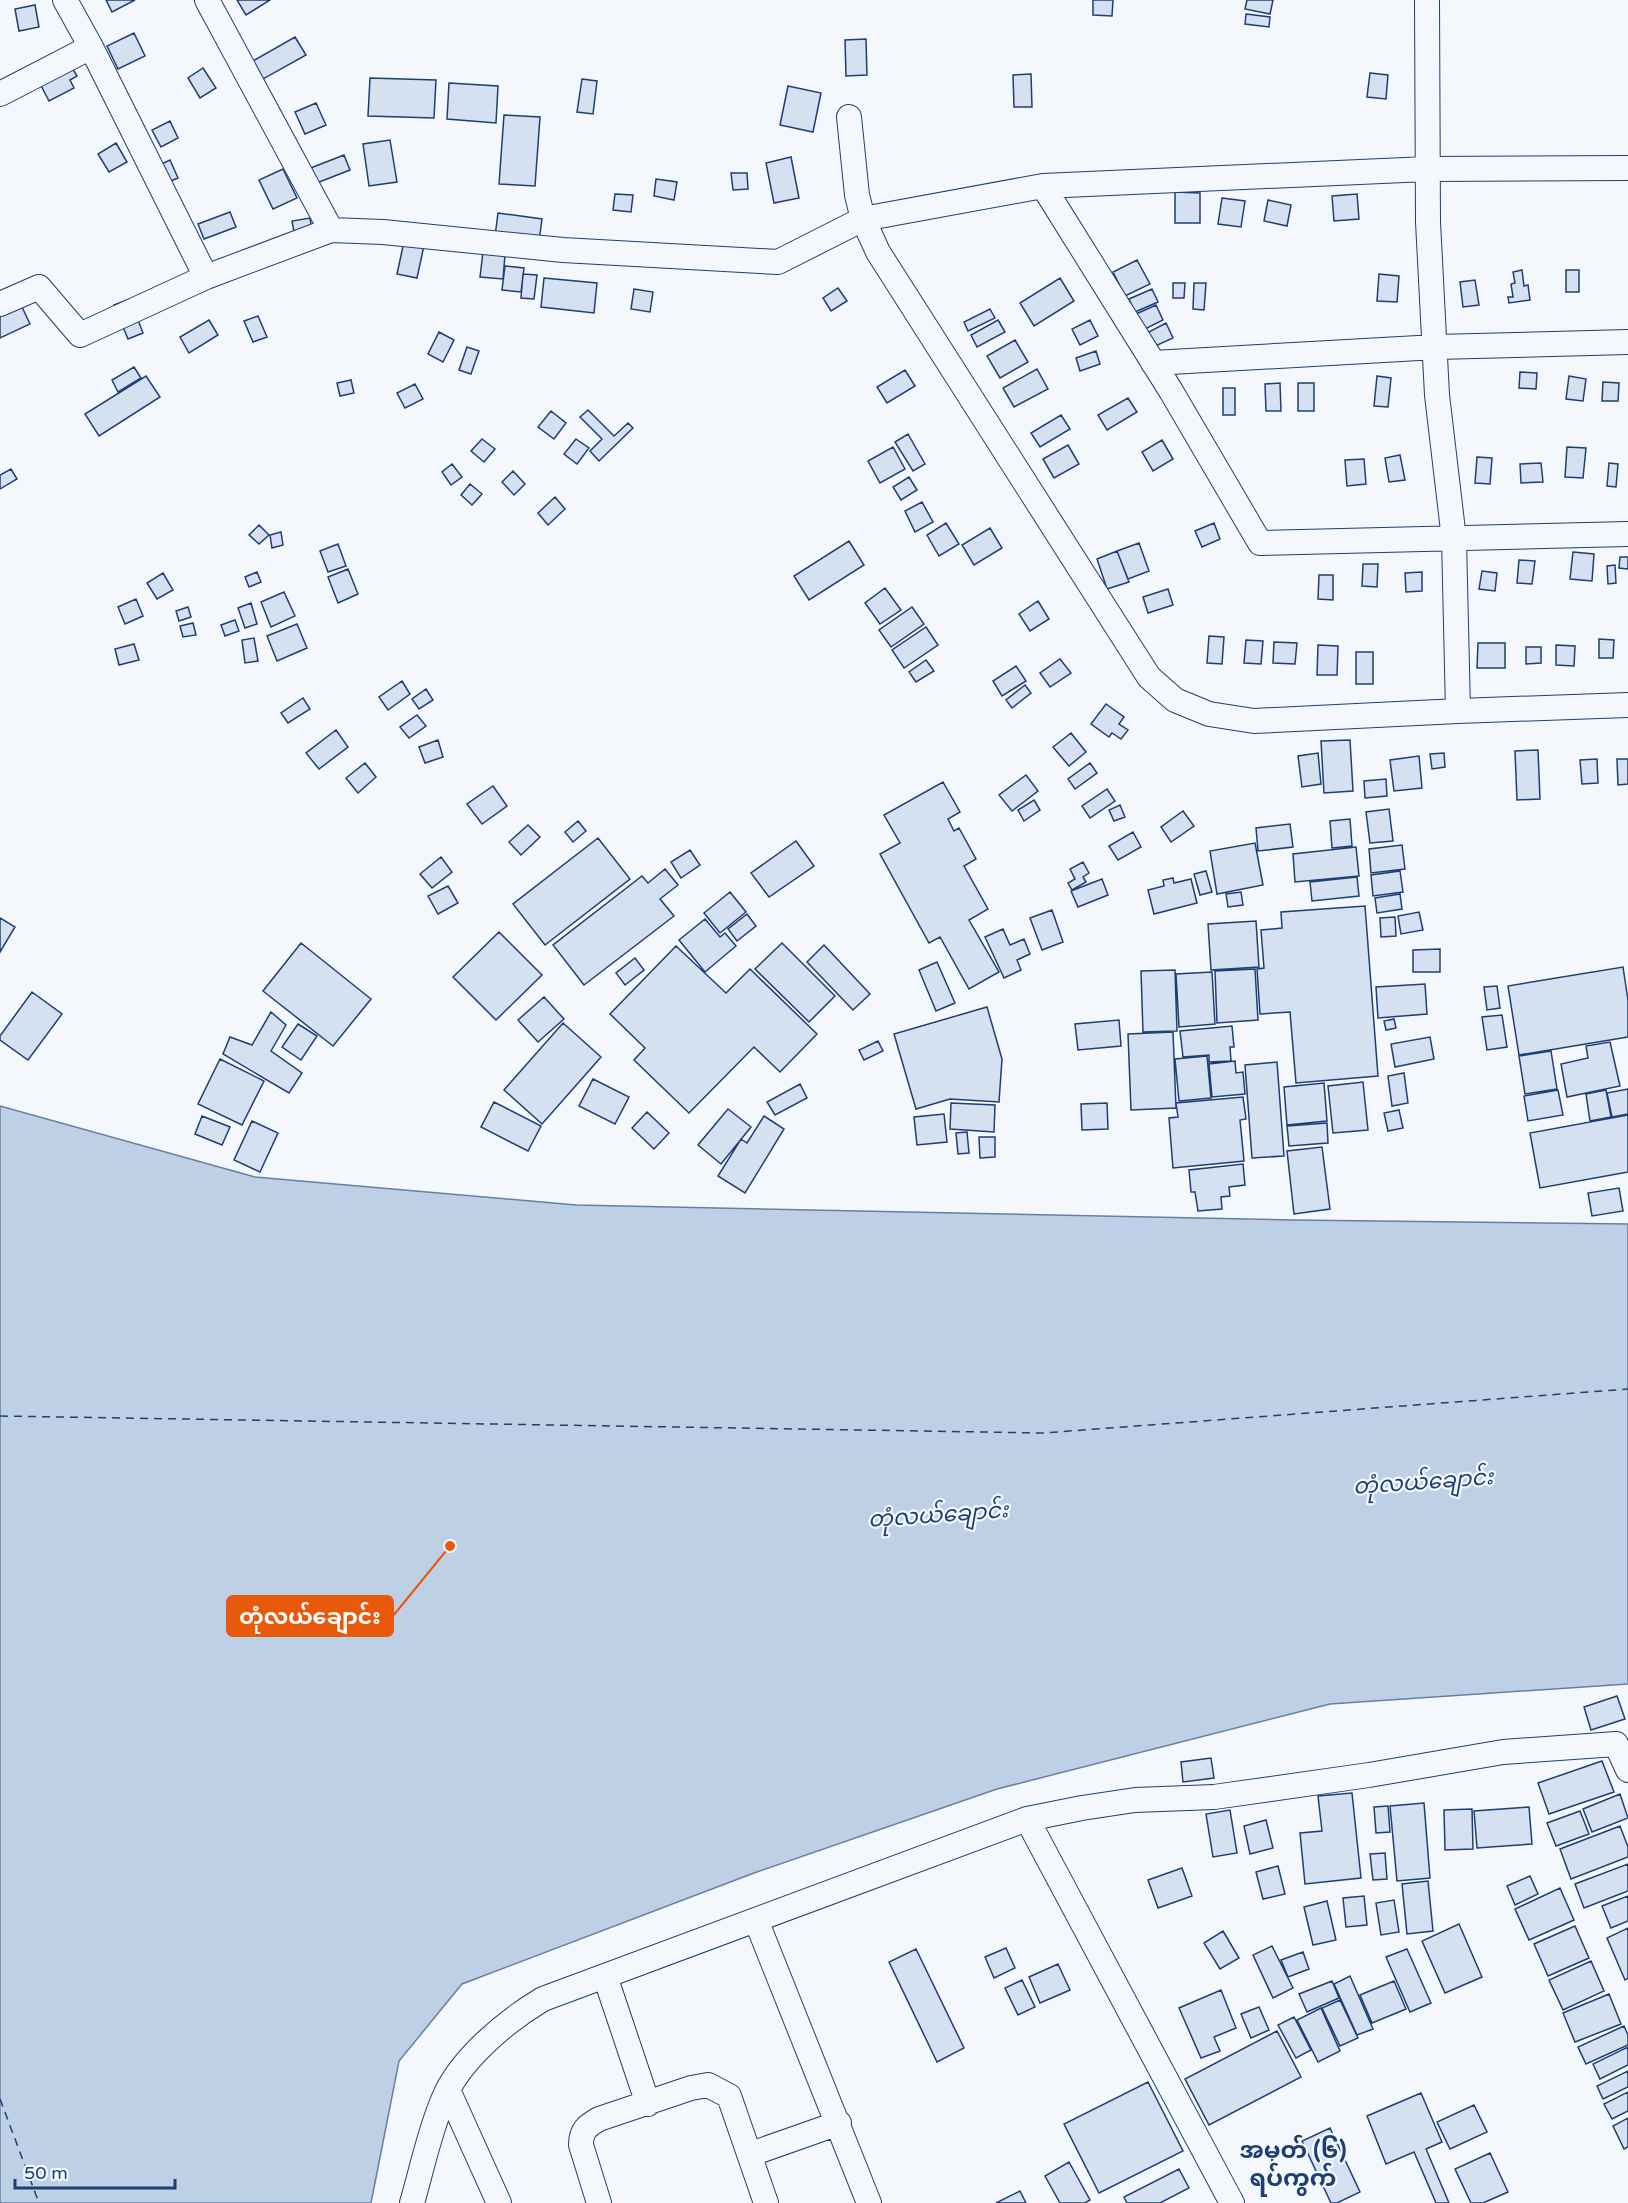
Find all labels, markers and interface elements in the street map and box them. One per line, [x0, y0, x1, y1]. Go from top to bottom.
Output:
water label: တုံလယ်ချောင်း [1352, 1461, 1496, 1505]
water label: တုံလယ်ချောင်း [867, 1494, 1011, 1538]
callout: တုံလယ်ချောင်း [227, 1596, 393, 1636]
text: တုံလယ်ချောင်း [239, 1601, 381, 1635]
district label: အမှတ် (၆) ရပ်ကွက် [1239, 2134, 1347, 2197]
scale bar [15, 2152, 176, 2190]
text: 50 m [24, 2162, 68, 2184]

